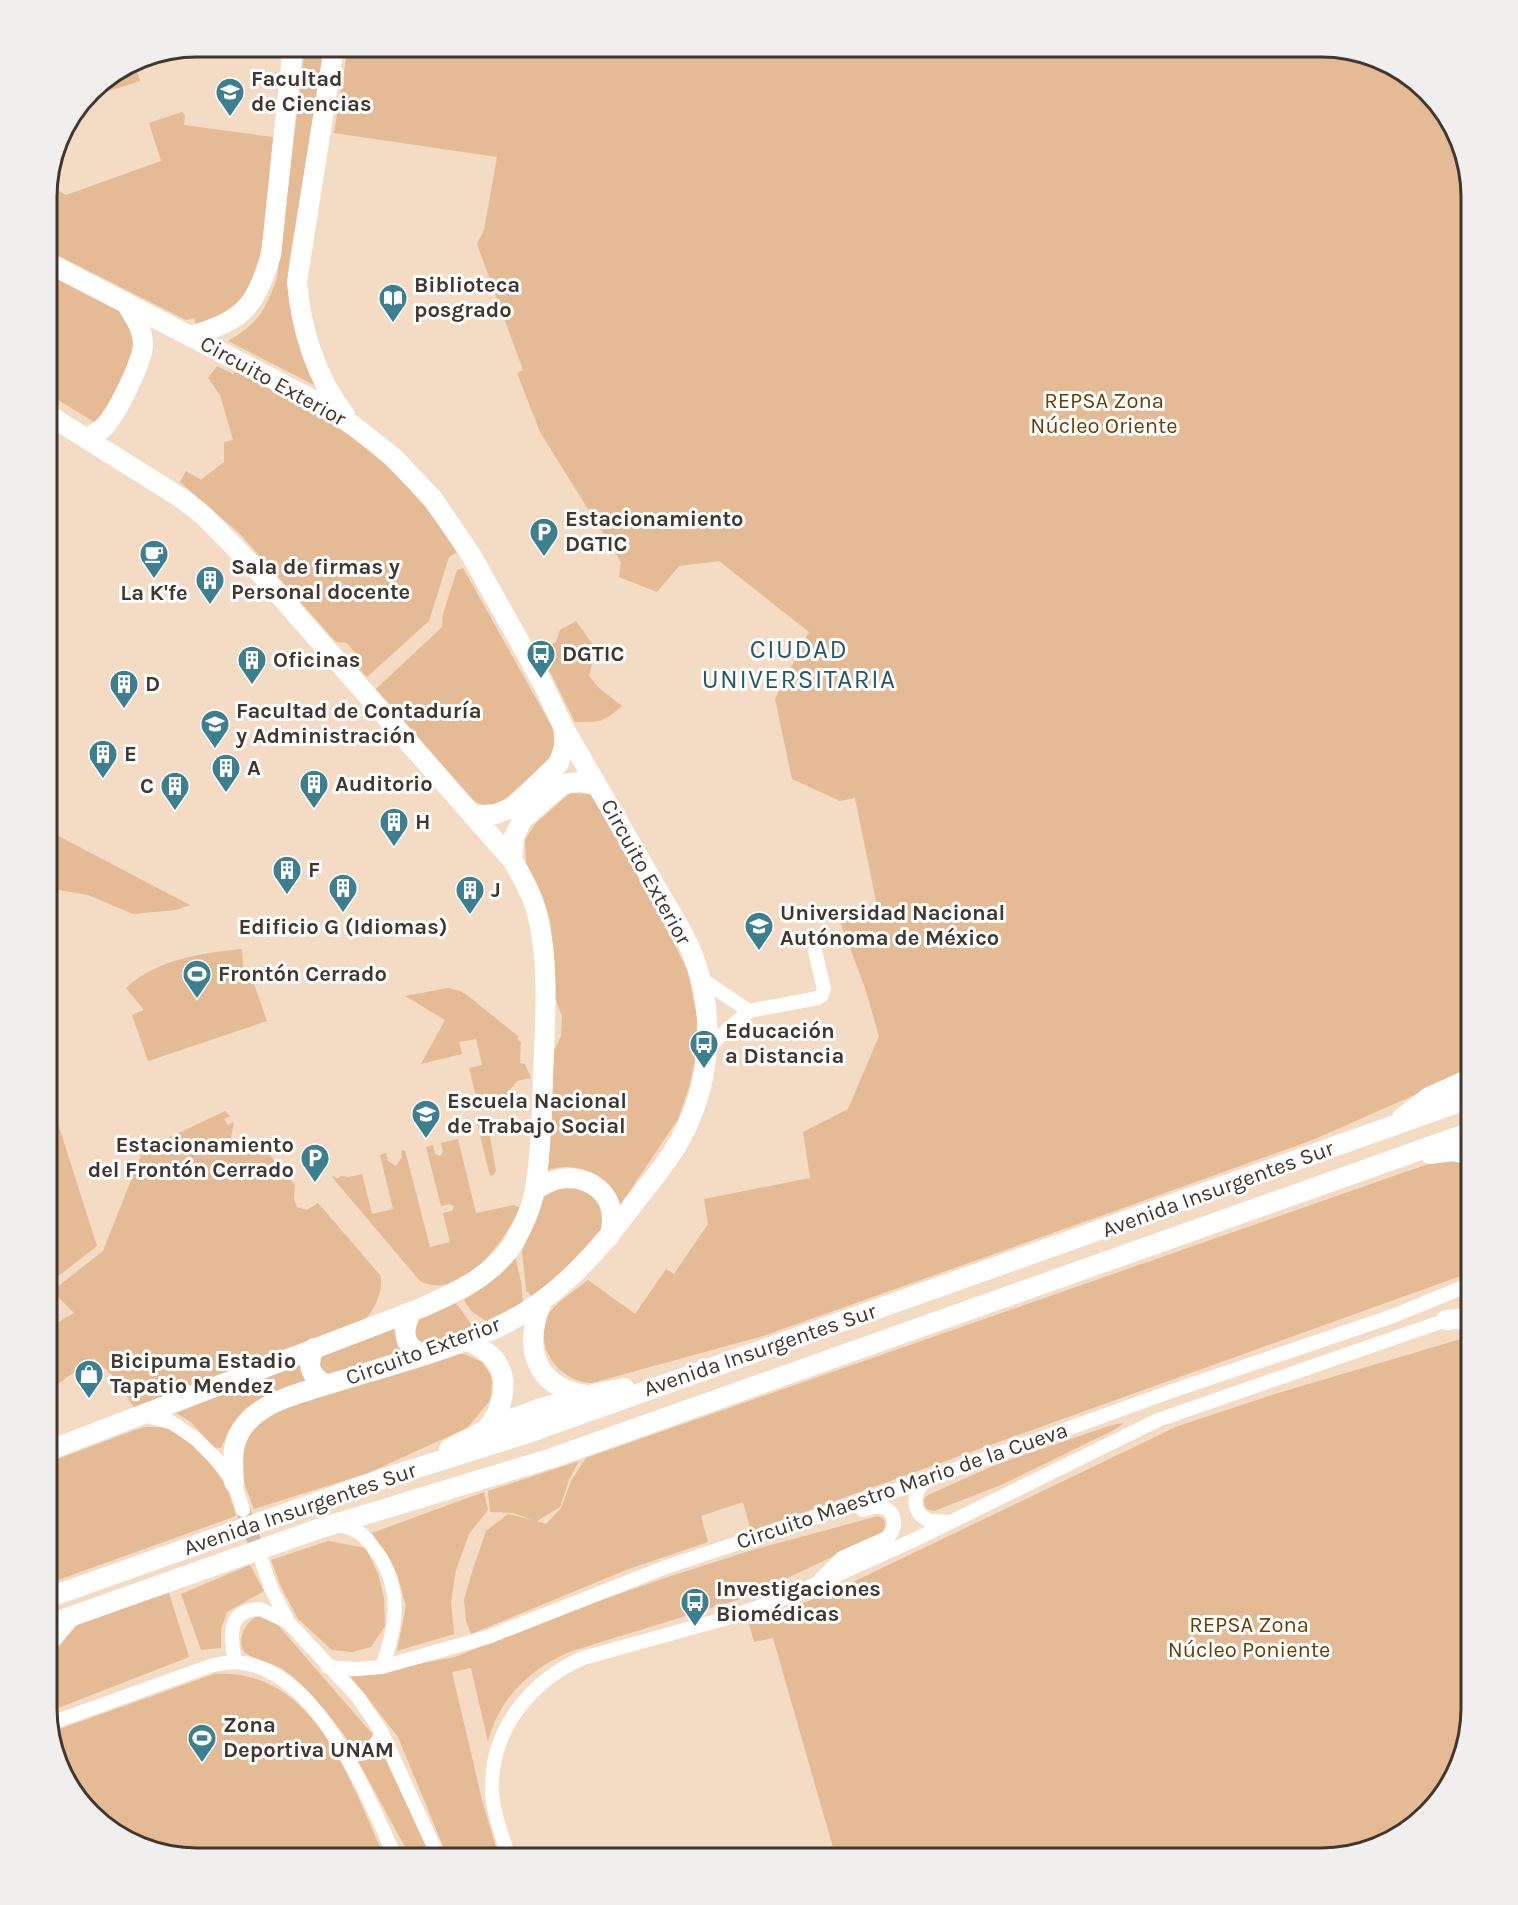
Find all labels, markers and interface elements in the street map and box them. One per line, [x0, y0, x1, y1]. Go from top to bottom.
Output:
place label: Facultad de Ciencias [251, 66, 372, 117]
school or university icon: Facultad de Ciencias [214, 76, 246, 118]
place label: Biblioteca posgrado [414, 272, 520, 323]
library icon: Biblioteca posgrado [377, 282, 409, 324]
street label: Circuito Exterior [196, 330, 350, 432]
park label: REPSA Zona Núcleo Oriente [1030, 388, 1178, 439]
place label: Estacionamiento DGTIC [565, 506, 744, 557]
parking icon: Estacionamiento DGTIC [528, 516, 560, 558]
cafe icon: La K'fe [138, 538, 170, 580]
place label: Sala de firmas y Personal docente [231, 554, 410, 605]
building icon: Sala de firmas y Personal docente [194, 564, 226, 606]
place label: La K'fe [120, 580, 188, 606]
district label: CIUDAD UNIVERSITARIA [702, 634, 896, 695]
bus stop icon: DGTIC [525, 638, 557, 680]
place label: DGTIC [562, 641, 624, 667]
building icon: Oficinas [236, 644, 268, 686]
place label: Oficinas [273, 647, 360, 673]
building icon: D [108, 668, 140, 710]
place label: D [145, 671, 160, 697]
place label: Facultad de Contaduría y Administración [236, 698, 482, 749]
school or university icon: Facultad de Contaduría y Administración [199, 708, 231, 750]
building icon: E [87, 738, 119, 780]
place label: E [124, 741, 137, 767]
building icon: A [210, 752, 242, 794]
place label: A [247, 755, 261, 781]
building icon: Auditorio [298, 768, 330, 810]
building icon: C [159, 770, 191, 812]
place label: Auditorio [335, 771, 433, 797]
place label: C [140, 773, 154, 799]
street label: Circuito Exterior [595, 795, 697, 949]
building icon: H [378, 806, 410, 848]
place label: H [415, 809, 431, 835]
building icon: F [271, 854, 303, 896]
place label: F [308, 857, 320, 883]
building icon: Edificio G (Idiomas) [327, 872, 359, 914]
building icon: J [454, 874, 486, 916]
place label: J [491, 877, 501, 903]
place label: Universidad Nacional Autónoma de México [780, 900, 1005, 951]
school or university icon: Universidad Nacional Autónoma de México [743, 910, 775, 952]
place label: Edificio G (Idiomas) [238, 914, 448, 940]
sports icon: Frontón Cerrado [181, 958, 213, 1000]
place label: Frontón Cerrado [218, 961, 387, 987]
place label: Educación a Distancia [725, 1018, 844, 1069]
bus stop icon: Educación a Distancia [688, 1028, 720, 1070]
place label: Escuela Nacional de Trabajo Social [447, 1088, 627, 1139]
school or university icon: Escuela Nacional de Trabajo Social [410, 1098, 442, 1140]
place label: Estacionamiento del Frontón Cerrado [88, 1132, 294, 1183]
street label: Avenida Insurgentes Sur [1099, 1135, 1337, 1243]
parking icon: Estacionamiento del Frontón Cerrado [299, 1142, 331, 1184]
street label: Avenida Insurgentes Sur [640, 1298, 880, 1402]
street label: Circuito Exterior [342, 1311, 504, 1391]
place label: Bicipuma Estadio Tapatio Mendez [110, 1348, 296, 1399]
shop icon: Bicipuma Estadio Tapatio Mendez [73, 1358, 105, 1400]
street label: Circuito Maestro Mario de la Cueva [733, 1417, 1071, 1555]
street label: Avenida Insurgentes Sur [180, 1457, 420, 1561]
place label: Investigaciones Biomédicas [716, 1576, 881, 1627]
bus stop icon: Investigaciones Biomédicas [679, 1586, 711, 1628]
park label: REPSA Zona Núcleo Poniente [1168, 1612, 1330, 1663]
place label: Zona Deportiva UNAM [223, 1712, 394, 1763]
sports icon: Zona Deportiva UNAM [186, 1722, 218, 1764]

